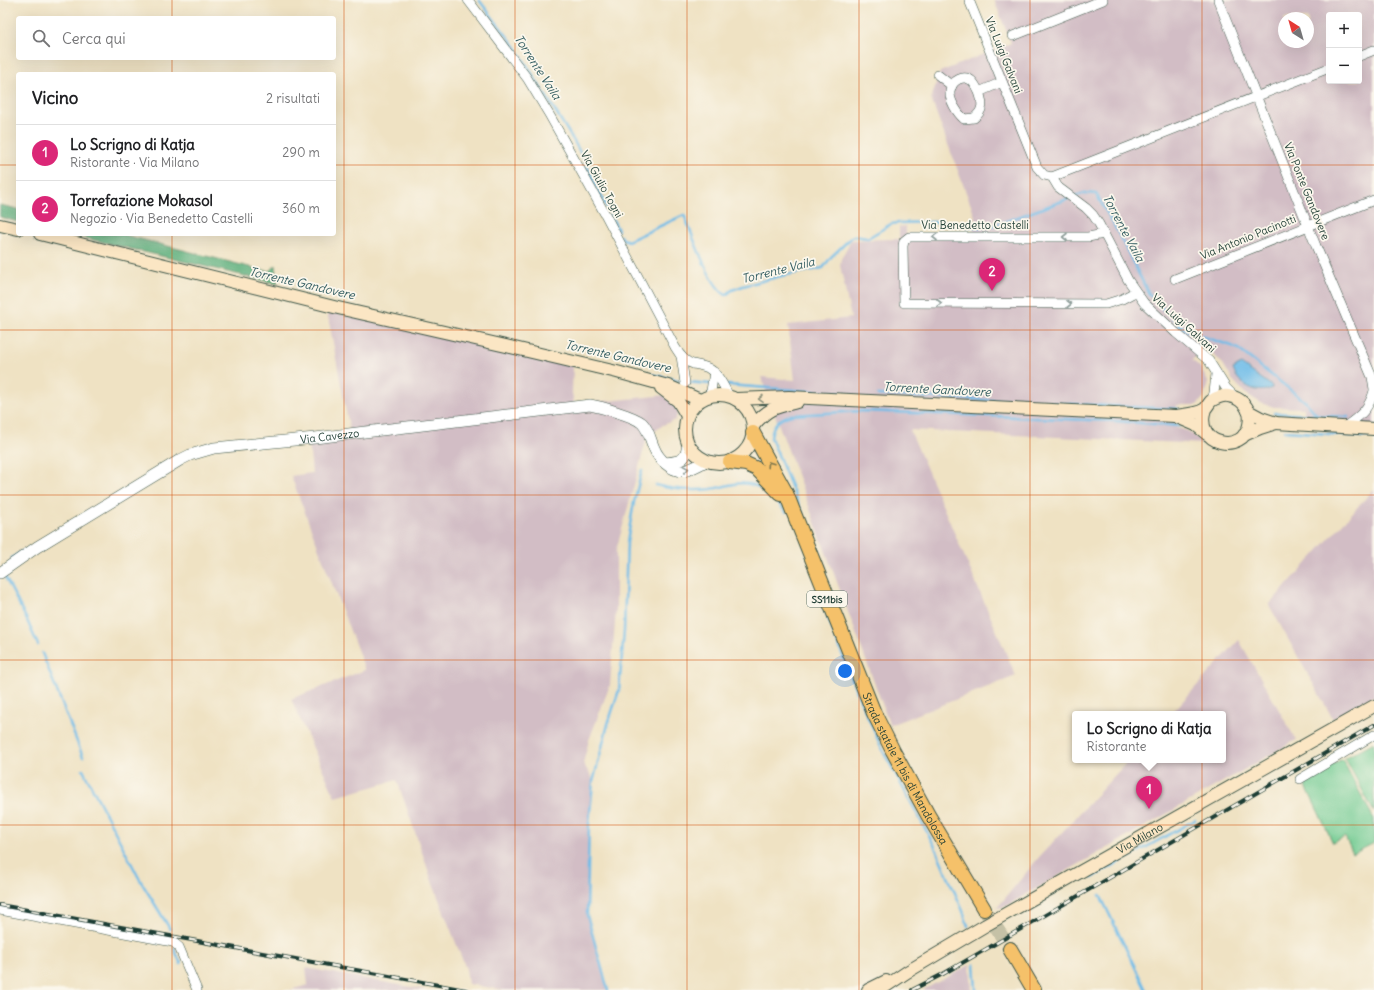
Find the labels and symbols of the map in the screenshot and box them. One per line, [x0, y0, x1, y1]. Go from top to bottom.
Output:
north arrow [1278, 12, 1314, 48]
street label: Via Luigi Galvani [982, 15, 1026, 95]
water label: Torrente Vaila [511, 32, 565, 103]
street label: Via Ponte Gandovere [1281, 140, 1333, 242]
street label: Via Giulio Togni [578, 148, 626, 220]
water label: Torrente Vaila [1100, 192, 1149, 265]
street label: Via Antonio Pacinotti [1198, 211, 1298, 263]
street label: Via Benedetto Castelli [921, 218, 1029, 232]
one-way arrow [932, 233, 938, 241]
one-way arrow [1062, 233, 1068, 241]
water label: Torrente Vaila [740, 253, 817, 286]
pin: 2 [979, 258, 1005, 291]
water label: Torrente Gandovere [248, 264, 358, 303]
street label: Via Luigi Galvani [1149, 291, 1219, 355]
one-way arrow [936, 299, 942, 307]
one-way arrow [1066, 300, 1072, 308]
water label: Torrente Gandovere [564, 337, 674, 376]
water label: Torrente Gandovere [883, 379, 993, 399]
one-way arrow [758, 394, 764, 403]
street label: Via Cavezzo [299, 426, 360, 446]
one-way arrow [767, 461, 775, 468]
one-way arrow [682, 465, 689, 474]
road number: SS11bis [807, 591, 847, 607]
your location [835, 661, 855, 681]
street label: Strada statale 11 bis di Mandolossa [860, 691, 951, 847]
pin: 1 [1136, 776, 1162, 809]
street label: Via Milano [1114, 820, 1165, 857]

